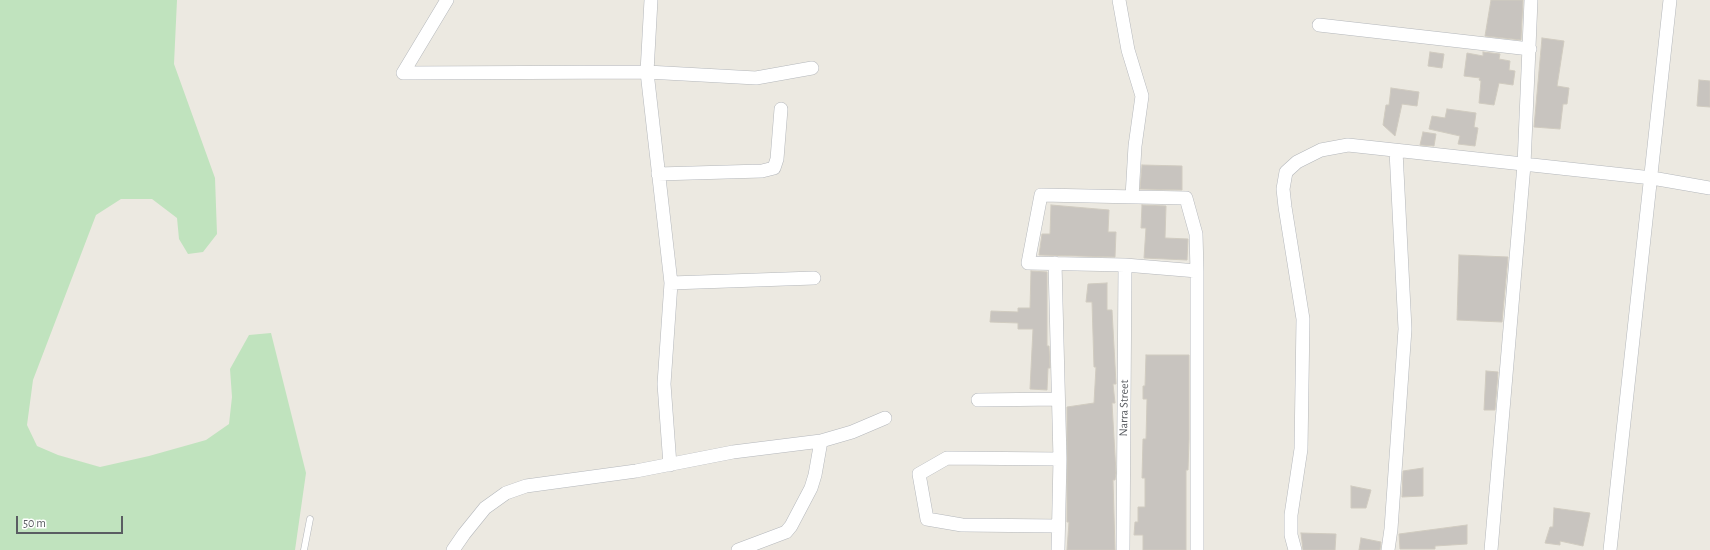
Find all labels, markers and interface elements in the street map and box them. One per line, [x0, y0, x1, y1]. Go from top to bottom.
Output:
street label: Narra Street [1116, 379, 1132, 437]
scale bar [18, 508, 125, 534]
text: 50 m [23, 517, 46, 529]

